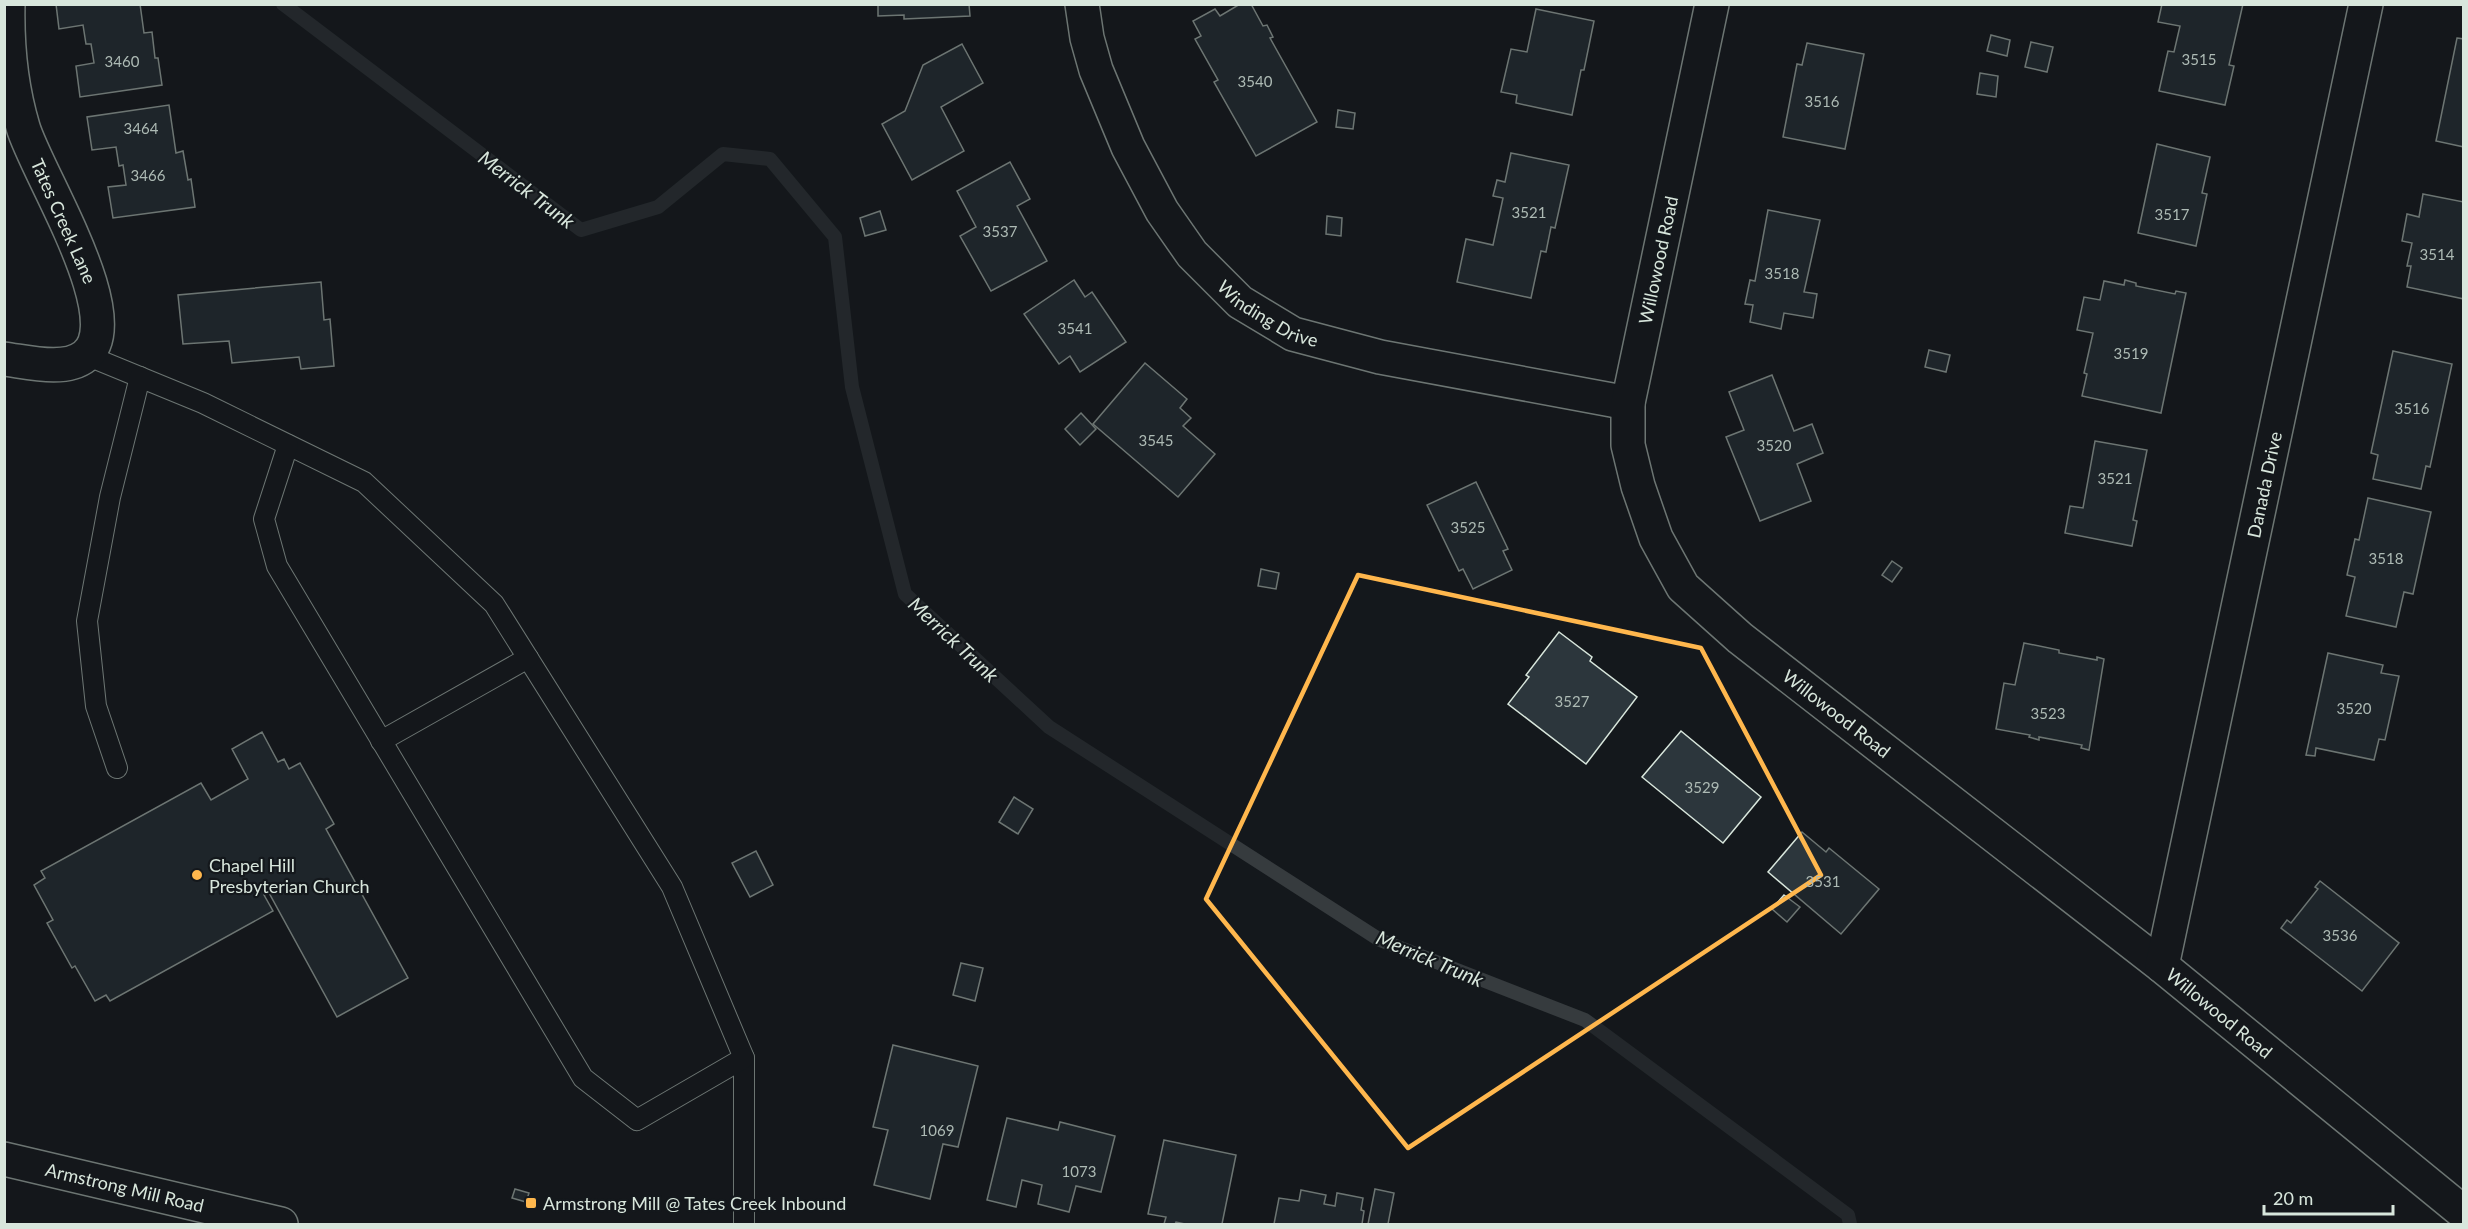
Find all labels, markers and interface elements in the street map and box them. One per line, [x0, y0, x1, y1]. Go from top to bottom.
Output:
house number: 3515 [2182, 50, 2216, 68]
house number: 3460 [105, 52, 140, 70]
house number: 3540 [1238, 72, 1273, 90]
house number: 3516 [1805, 92, 1840, 110]
house number: 3464 [124, 119, 159, 137]
water label: Merrick Trunk [474, 145, 580, 233]
street label: Tates Creek Lane [27, 155, 101, 287]
house number: 3466 [131, 166, 166, 184]
street label: Willowood Road [1634, 194, 1682, 326]
house number: 3521 [1512, 203, 1546, 221]
house number: 3517 [2155, 205, 2190, 223]
house number: 3537 [983, 222, 1018, 240]
house number: 3514 [2420, 245, 2455, 263]
house number: 3518 [1765, 264, 1799, 282]
street label: Winding Drive [1213, 275, 1320, 351]
house number: 3541 [1058, 319, 1092, 337]
house number: 3519 [2114, 344, 2148, 362]
house number: 3516 [2395, 399, 2430, 417]
street label: Danada Drive [2242, 430, 2286, 540]
house number: 3545 [1139, 431, 1173, 449]
house number: 3520 [1757, 436, 1792, 454]
house number: 3521 [2098, 469, 2132, 487]
house number: 3525 [1451, 518, 1485, 536]
house number: 3518 [2369, 549, 2403, 567]
water label: Merrick Trunk [904, 591, 1004, 687]
street label: Willowood Road [1778, 664, 1895, 762]
house number: 3527 [1555, 692, 1590, 710]
house number: 3520 [2337, 699, 2372, 717]
house number: 3523 [2031, 704, 2065, 722]
house number: 3529 [1685, 778, 1719, 796]
place label: Chapel Hill Presbyterian Church [209, 854, 370, 897]
marker: Chapel Hill Presbyterian Church [190, 868, 204, 882]
house number: 3531 [1806, 872, 1840, 890]
water label: Merrick Trunk [1373, 925, 1488, 992]
house number: 3536 [2323, 926, 2358, 944]
street label: Willowood Road [2162, 963, 2277, 1063]
house number: 1069 [920, 1121, 954, 1139]
street label: Armstrong Mill Road [43, 1158, 206, 1217]
house number: 1073 [1062, 1162, 1096, 1180]
scale bar [2264, 1178, 2393, 1216]
text: 20 m [2273, 1187, 2313, 1209]
place label: Armstrong Mill @ Tates Creek Inbound [543, 1192, 846, 1214]
marker: Armstrong Mill @ Tates Creek Inbound [524, 1196, 538, 1210]

